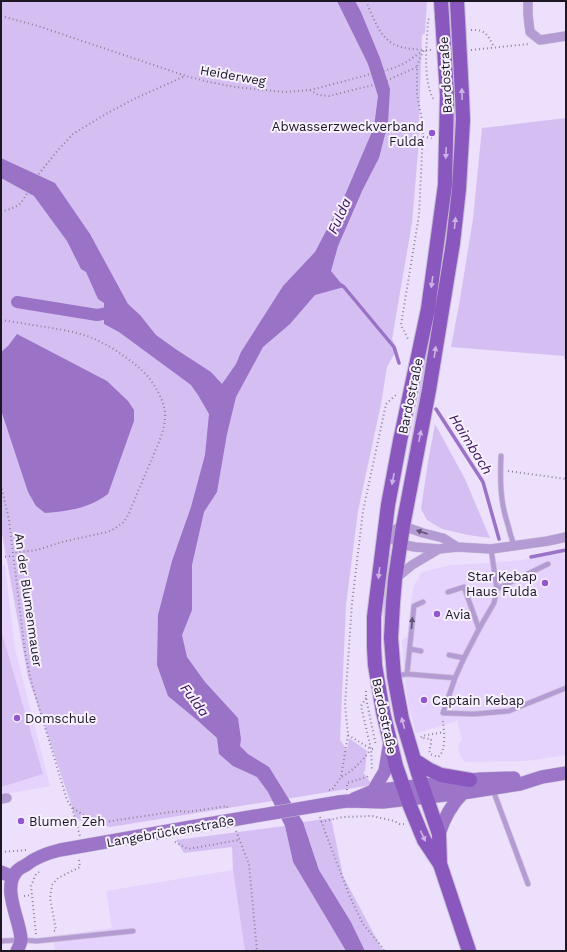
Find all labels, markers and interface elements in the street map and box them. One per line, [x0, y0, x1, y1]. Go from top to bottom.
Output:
street label: Bardostraße [436, 36, 455, 114]
street label: Heiderweg [199, 62, 267, 89]
one-way arrow [459, 87, 465, 100]
place label: Abwasserzweckverband Fulda [272, 119, 425, 149]
marker: Abwasserzweckverband Fulda [427, 128, 437, 138]
one-way arrow [443, 147, 449, 160]
water label: Fulda [324, 195, 354, 236]
one-way arrow [452, 217, 459, 229]
one-way arrow [429, 276, 435, 288]
one-way arrow [432, 346, 438, 358]
street label: Bardostraße [395, 357, 426, 435]
water label: Haimbach [446, 411, 496, 477]
one-way arrow [417, 430, 423, 442]
one-way arrow [389, 473, 395, 485]
one-way arrow [415, 528, 427, 534]
street label: An der Blumenmauer [12, 532, 45, 668]
one-way arrow [376, 567, 382, 579]
place label: Star Kebap Haus Fulda [466, 569, 538, 599]
marker: Star Kebap Haus Fulda [540, 578, 550, 588]
place label: Avia [445, 607, 471, 622]
marker: Avia [432, 609, 442, 619]
one-way arrow [409, 617, 416, 629]
street label: Bardostraße [369, 677, 400, 755]
water label: Fulda [177, 680, 213, 720]
place label: Captain Kebap [432, 693, 524, 708]
marker: Captain Kebap [419, 695, 429, 705]
place label: Domschule [25, 711, 96, 726]
marker: Domschule [12, 713, 22, 723]
one-way arrow [400, 717, 406, 729]
street label: Langebrückenstraße [105, 813, 235, 850]
place label: Blumen Zeh [29, 814, 105, 829]
marker: Blumen Zeh [16, 816, 26, 826]
one-way arrow [420, 830, 426, 841]

